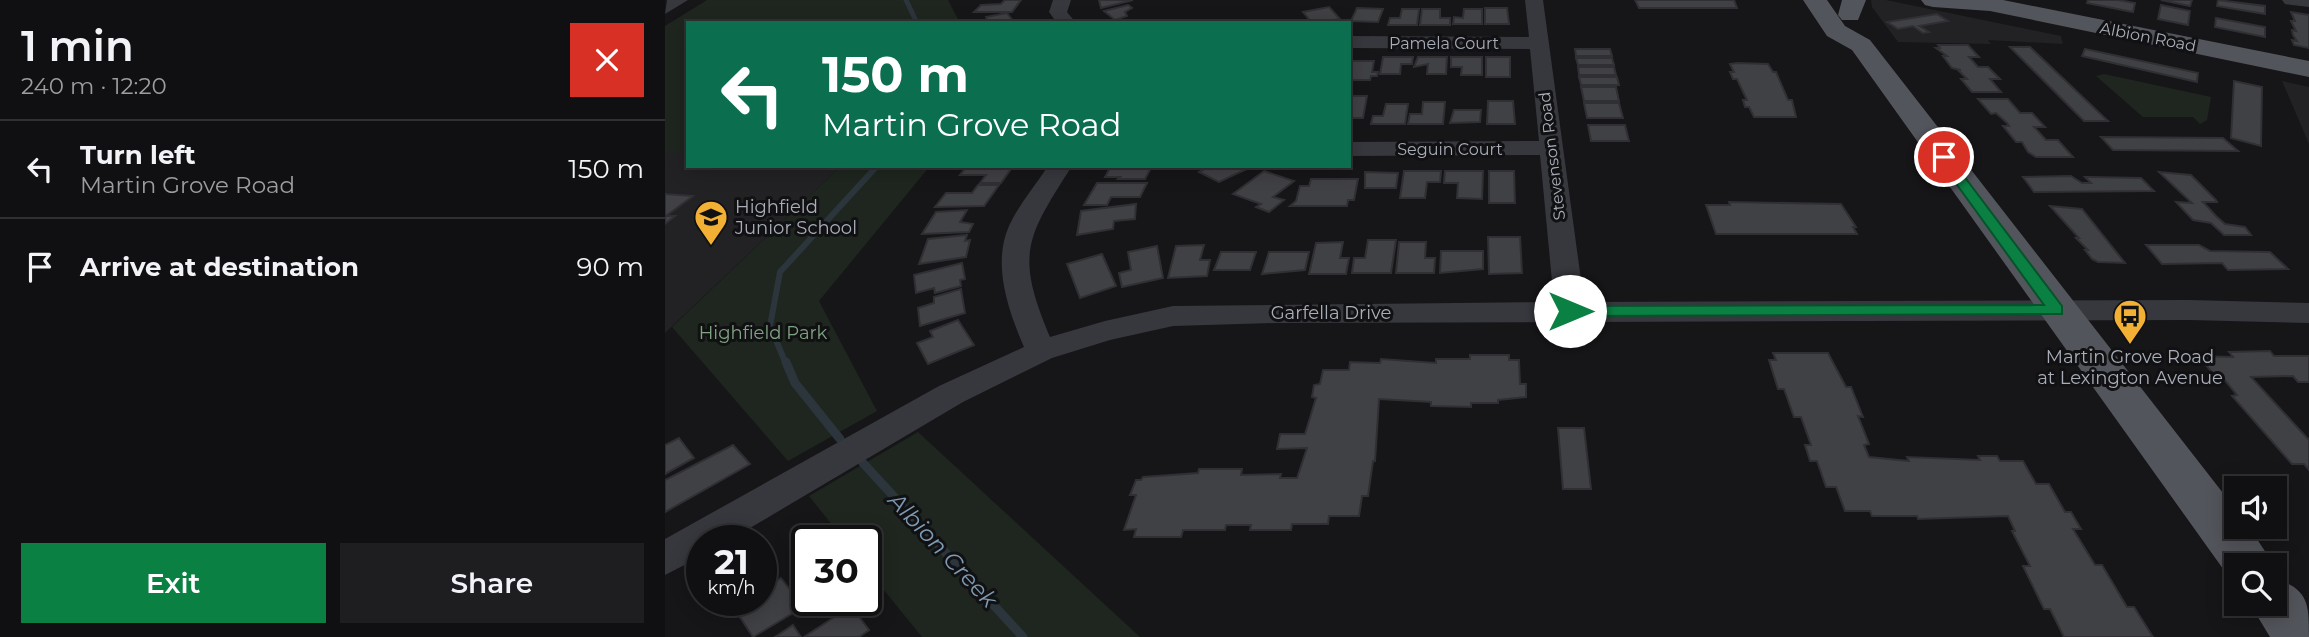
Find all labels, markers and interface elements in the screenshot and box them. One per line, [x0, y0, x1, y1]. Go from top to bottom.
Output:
street label: Albion Road [2098, 18, 2198, 56]
text: 1 min [21, 20, 134, 72]
button: close [570, 23, 644, 97]
street label: Pamela Court [1389, 34, 1500, 53]
text: 150 m [822, 45, 969, 104]
icon: left [707, 49, 798, 140]
text: 240 m · 12:20 [21, 72, 167, 100]
street label: Stevenson Road [1535, 91, 1569, 221]
text: Martin Grove Road [822, 105, 1121, 144]
pin [1914, 127, 1974, 187]
icon: arrive [1925, 138, 1963, 176]
text: Turn left [80, 139, 196, 171]
street label: Seguin Court [1397, 140, 1503, 159]
icon: left [21, 150, 59, 188]
text: 150 m [568, 153, 644, 185]
text: Martin Grove Road [80, 171, 295, 199]
place label: Highfield Junior School [734, 196, 857, 239]
school or university icon: Highfield Junior School [692, 198, 730, 247]
icon: arrive [21, 248, 59, 286]
text: Arrive at destination [80, 251, 359, 283]
text: 90 m [577, 251, 644, 283]
position arrow [1533, 274, 1607, 348]
bus stop icon: Martin Grove Road at Lexington Avenue [2111, 297, 2149, 346]
street label: Garfella Drive [1271, 302, 1391, 324]
park label: Highfield Park [699, 322, 828, 344]
place label: Martin Grove Road at Lexington Avenue [2037, 346, 2223, 389]
map controls [2224, 476, 2287, 616]
button: sound [2224, 476, 2287, 539]
water label: Albion Creek [881, 485, 1004, 614]
speed limit sign: 30 [791, 525, 882, 616]
text: 21 [714, 540, 749, 583]
button: Exit [21, 543, 326, 623]
button: Share [340, 543, 644, 623]
button: search [2224, 553, 2287, 616]
text: km/h [707, 577, 756, 599]

